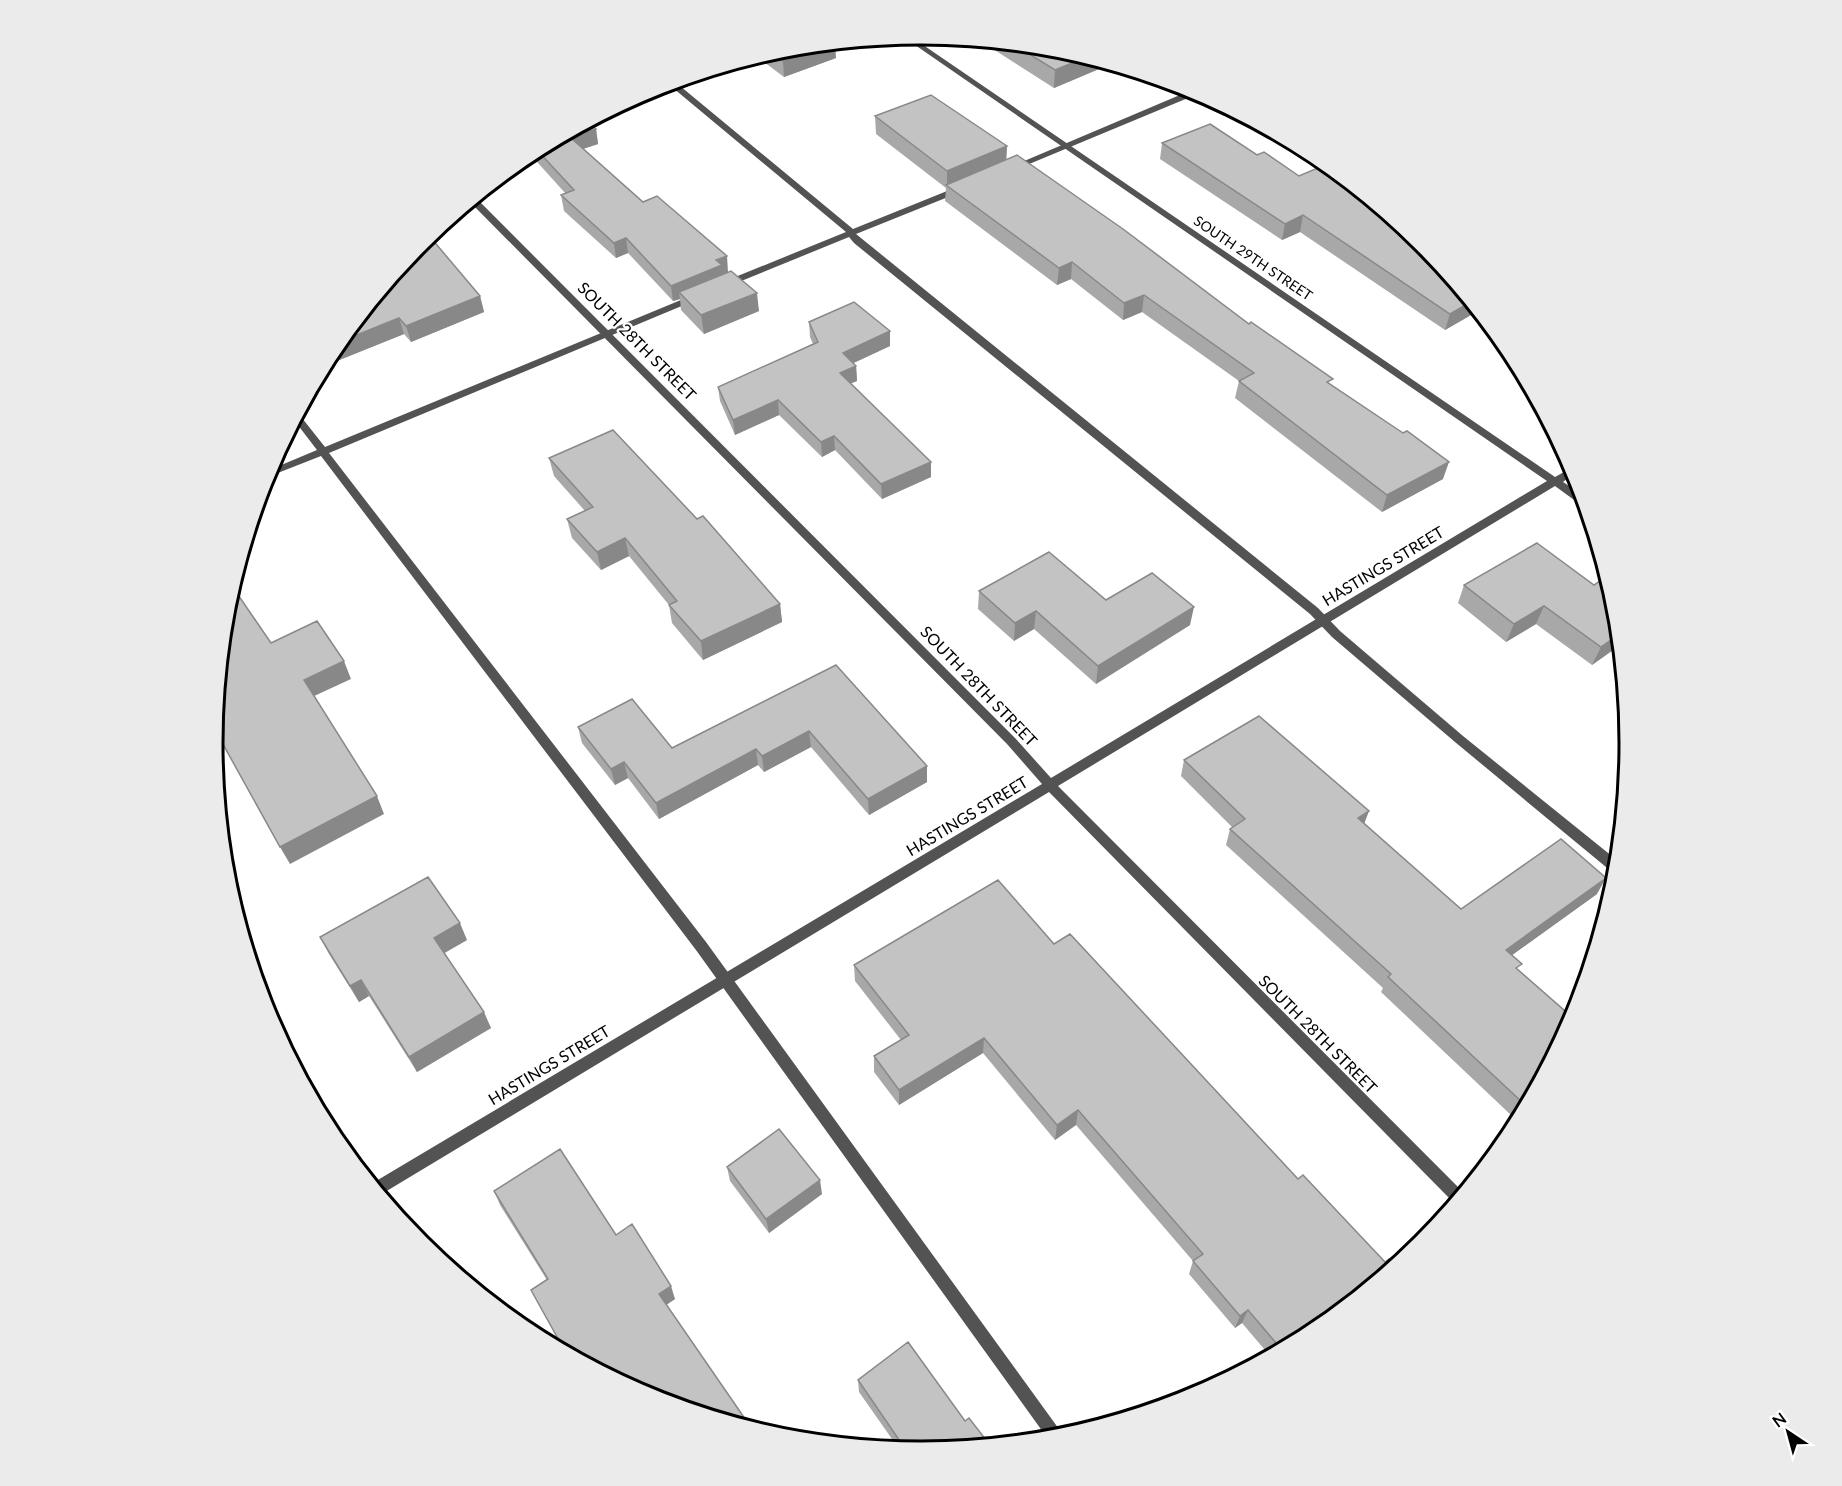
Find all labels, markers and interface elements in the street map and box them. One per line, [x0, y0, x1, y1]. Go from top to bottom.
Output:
street label: SOUTH 29TH STREET [1191, 212, 1316, 304]
street label: SOUTH 28TH STREET [574, 278, 701, 404]
street label: HASTINGS STREET [1319, 522, 1447, 609]
street label: SOUTH 28TH STREET [917, 622, 1042, 750]
street label: HASTINGS STREET [903, 772, 1031, 859]
street label: SOUTH 28TH STREET [1255, 971, 1382, 1097]
street label: HASTINGS STREET [485, 1021, 613, 1108]
north arrow [1758, 1402, 1818, 1462]
text: N [1768, 1408, 1789, 1431]

